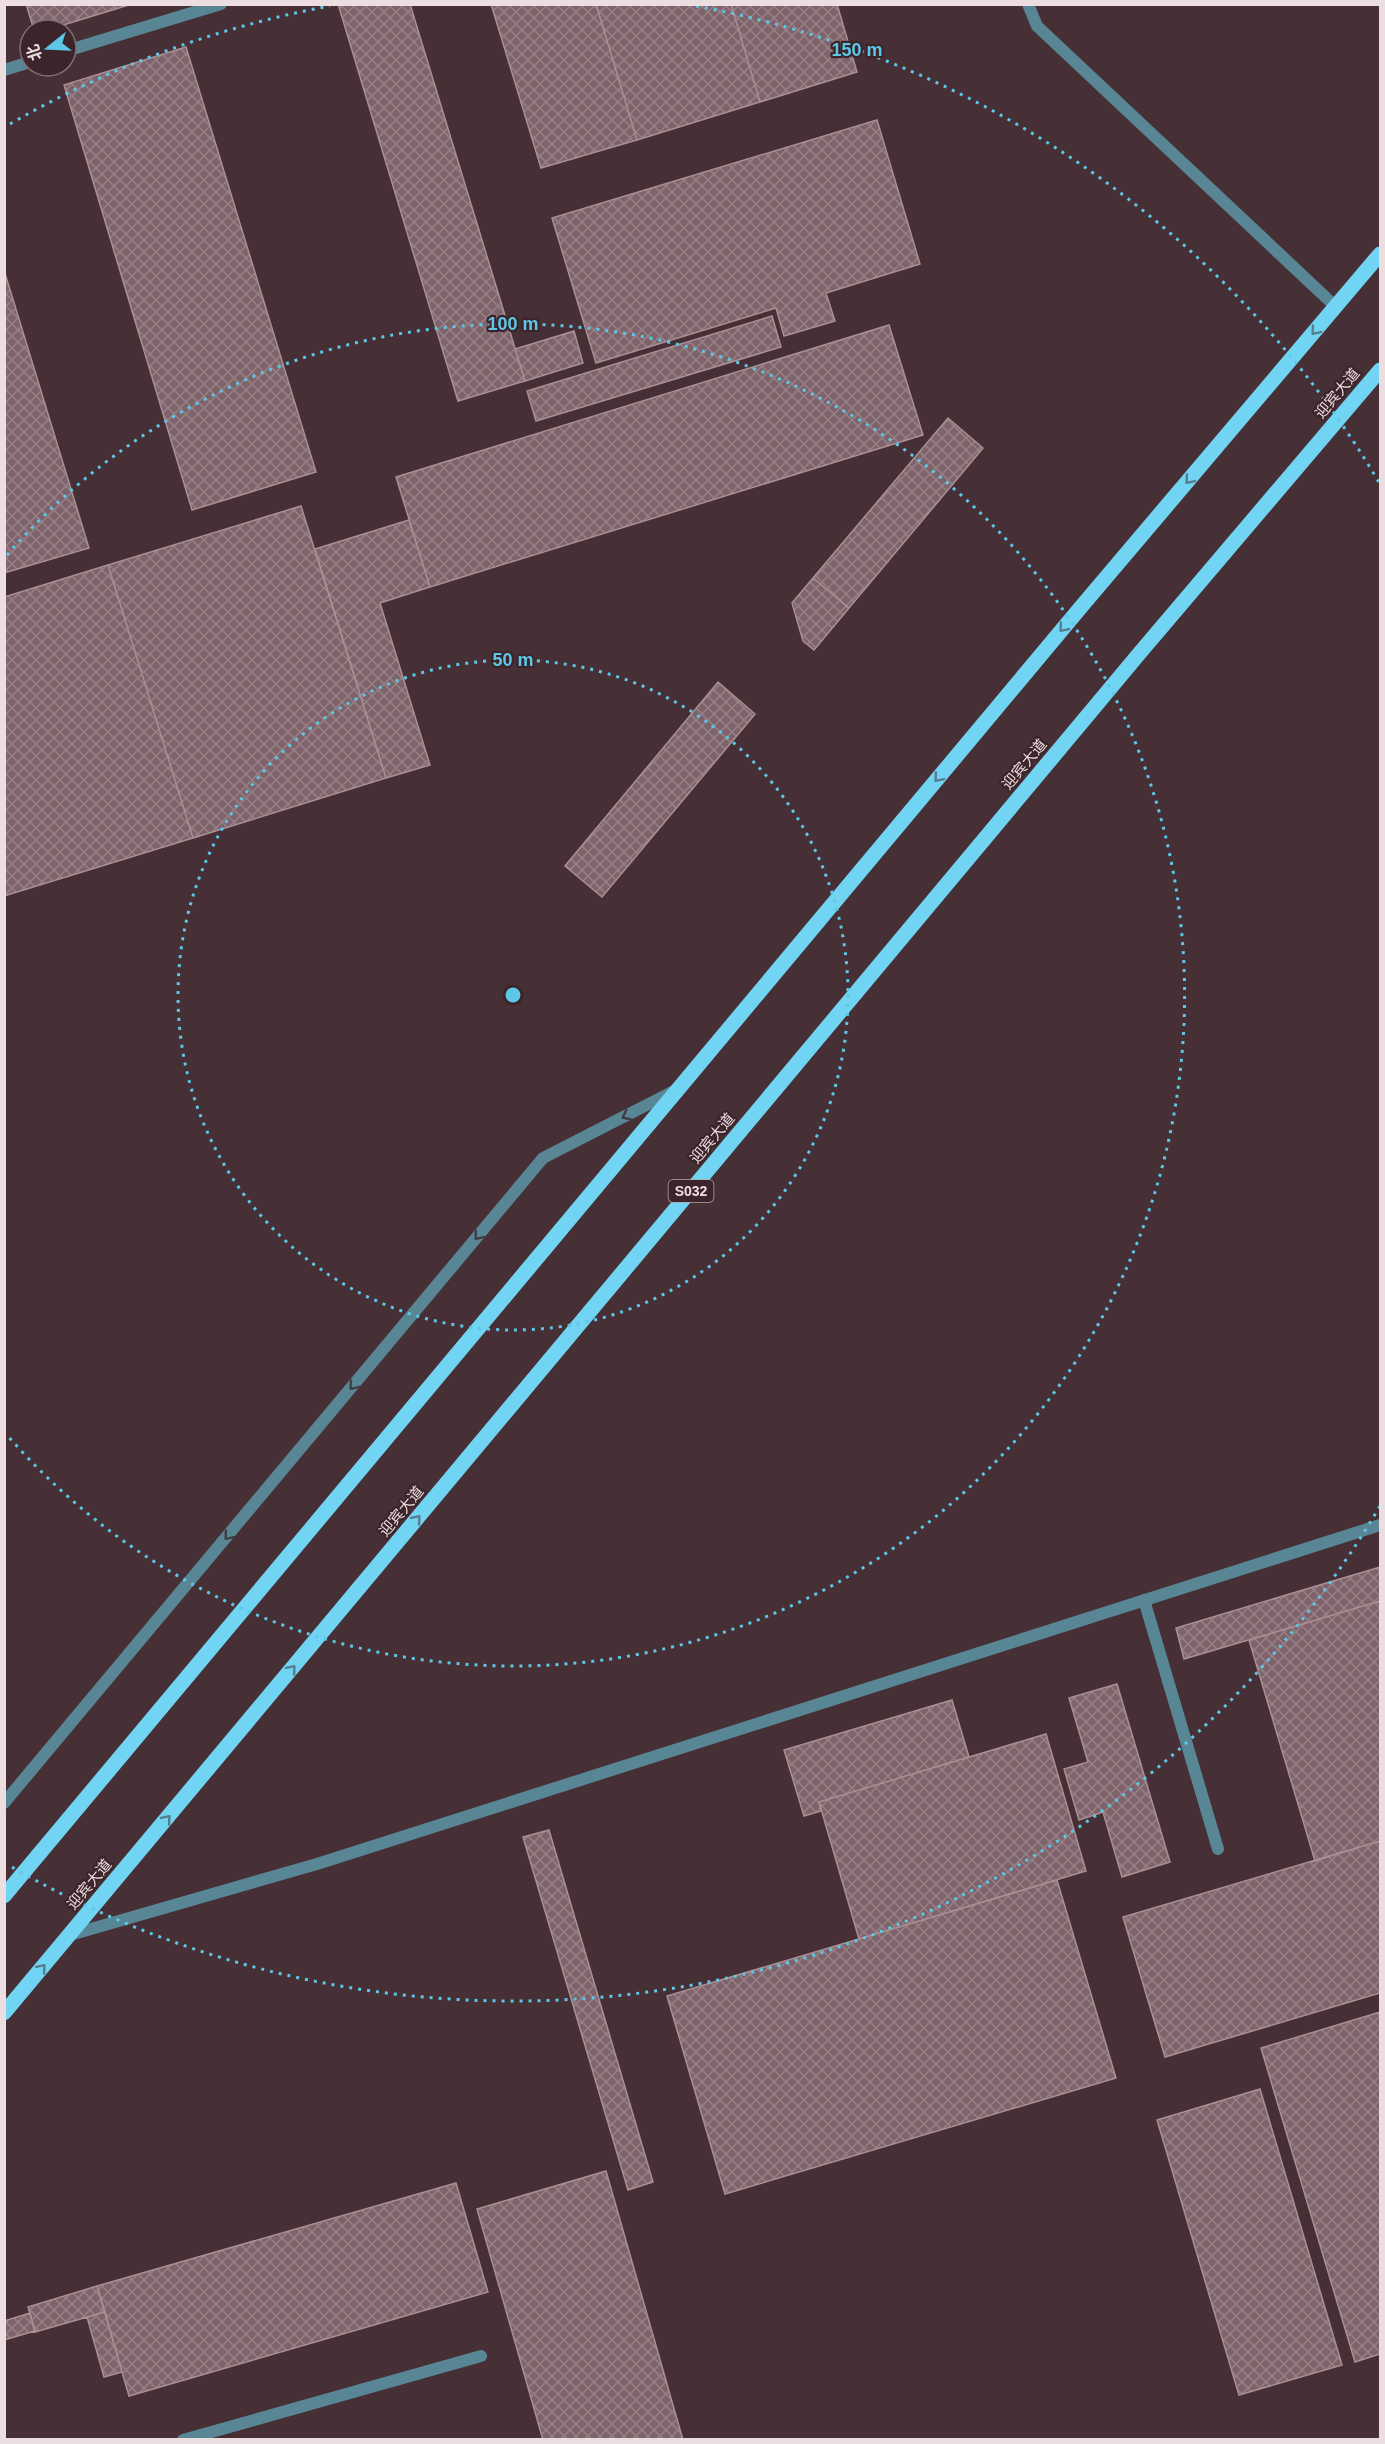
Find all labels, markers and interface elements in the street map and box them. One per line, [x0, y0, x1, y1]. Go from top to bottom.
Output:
north arrow [18, 18, 78, 78]
text: 150 m [831, 40, 883, 60]
text: 北 [24, 42, 45, 63]
text: 100 m [487, 314, 539, 334]
one-way arrow [1312, 324, 1323, 335]
street label: 迎宾大道 [1311, 365, 1363, 421]
one-way arrow [1185, 473, 1196, 484]
one-way arrow [1059, 621, 1070, 632]
text: 50 m [492, 650, 534, 670]
street label: 迎宾大道 [998, 736, 1050, 792]
one-way arrow [934, 771, 945, 782]
centre of rings [503, 985, 523, 1005]
one-way arrow [622, 1109, 632, 1120]
street label: 迎宾大道 [686, 1110, 738, 1166]
road number: S032 [668, 1180, 714, 1202]
one-way arrow [474, 1229, 485, 1240]
one-way arrow [349, 1379, 360, 1390]
street label: 迎宾大道 [375, 1483, 427, 1539]
one-way arrow [410, 1515, 421, 1526]
one-way arrow [225, 1529, 236, 1540]
one-way arrow [285, 1665, 296, 1676]
one-way arrow [160, 1815, 171, 1826]
street label: 迎宾大道 [63, 1856, 115, 1912]
one-way arrow [35, 1964, 46, 1975]

